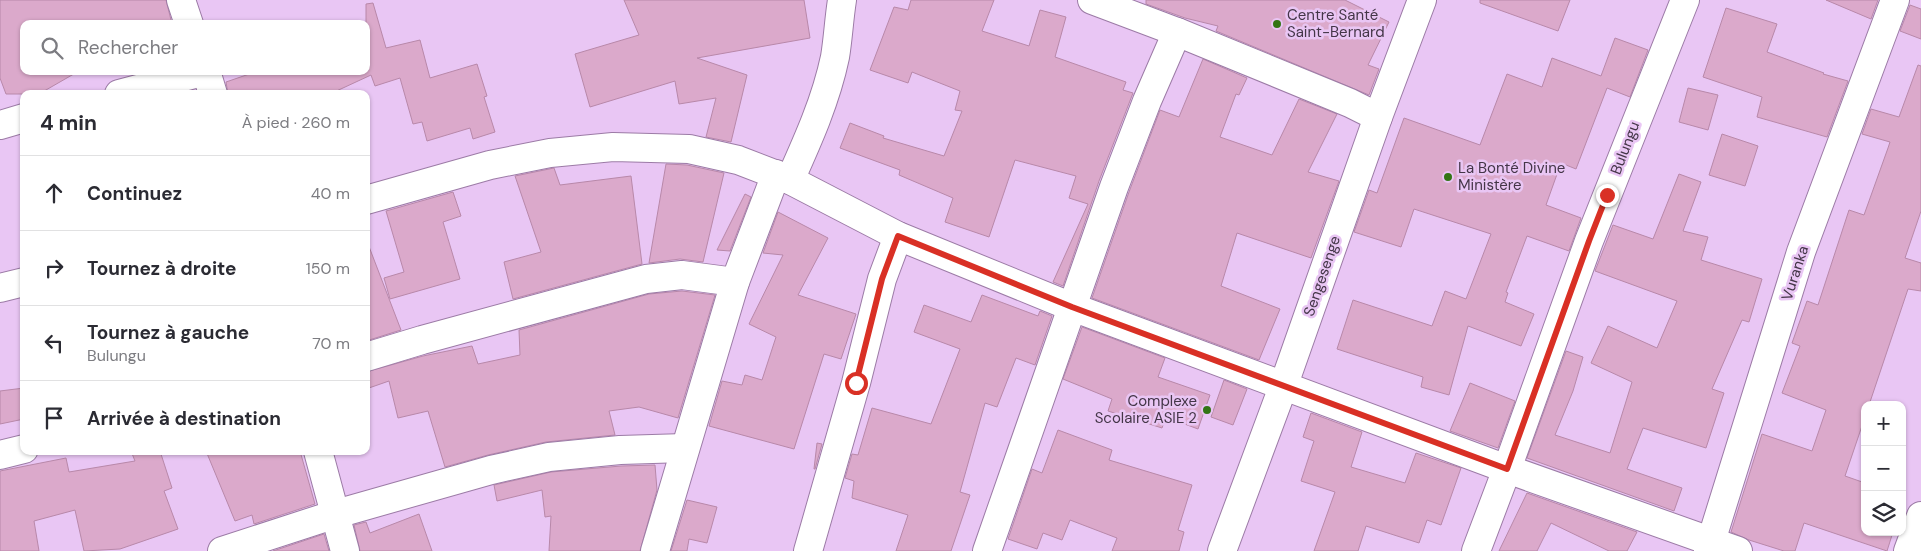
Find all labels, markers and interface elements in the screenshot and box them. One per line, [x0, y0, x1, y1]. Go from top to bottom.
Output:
place label: Centre Santé Saint-Bernard [1287, 5, 1385, 42]
marker: Centre Santé Saint-Bernard [1271, 18, 1283, 30]
search box [20, 20, 370, 75]
icon: search [38, 34, 66, 62]
text: Rechercher [78, 35, 178, 60]
text: 4 min [40, 109, 97, 137]
text: À pied · 260 m [242, 112, 350, 133]
street label: Bulungu [1606, 119, 1644, 177]
place label: La Bonté Divine Ministère [1458, 158, 1565, 195]
marker: La Bonté Divine Ministère [1442, 171, 1454, 183]
icon: ahead [40, 179, 68, 207]
text: Continuez [87, 181, 182, 206]
text: 40 m [311, 183, 350, 204]
route end [1596, 184, 1619, 207]
street label: Sengesenge [1299, 233, 1345, 319]
street label: Vuranka [1777, 243, 1813, 303]
icon: right [40, 254, 68, 282]
text: Tournez à droite [87, 256, 237, 281]
text: 150 m [306, 258, 350, 279]
text: Tournez à gauche [87, 320, 249, 345]
icon: left [40, 329, 68, 357]
text: 70 m [312, 333, 350, 354]
text: Bulungu [87, 345, 146, 366]
route start [845, 372, 868, 395]
place label: Complexe Scolaire ASIE 2 [1095, 391, 1197, 428]
map controls [1861, 401, 1906, 536]
button: + [1861, 401, 1906, 446]
icon: arrive [40, 404, 68, 432]
marker: Complexe Scolaire ASIE 2 [1201, 404, 1213, 416]
text: Arrivée à destination [87, 406, 281, 431]
button: − [1861, 446, 1906, 491]
button: layers [1861, 491, 1906, 536]

